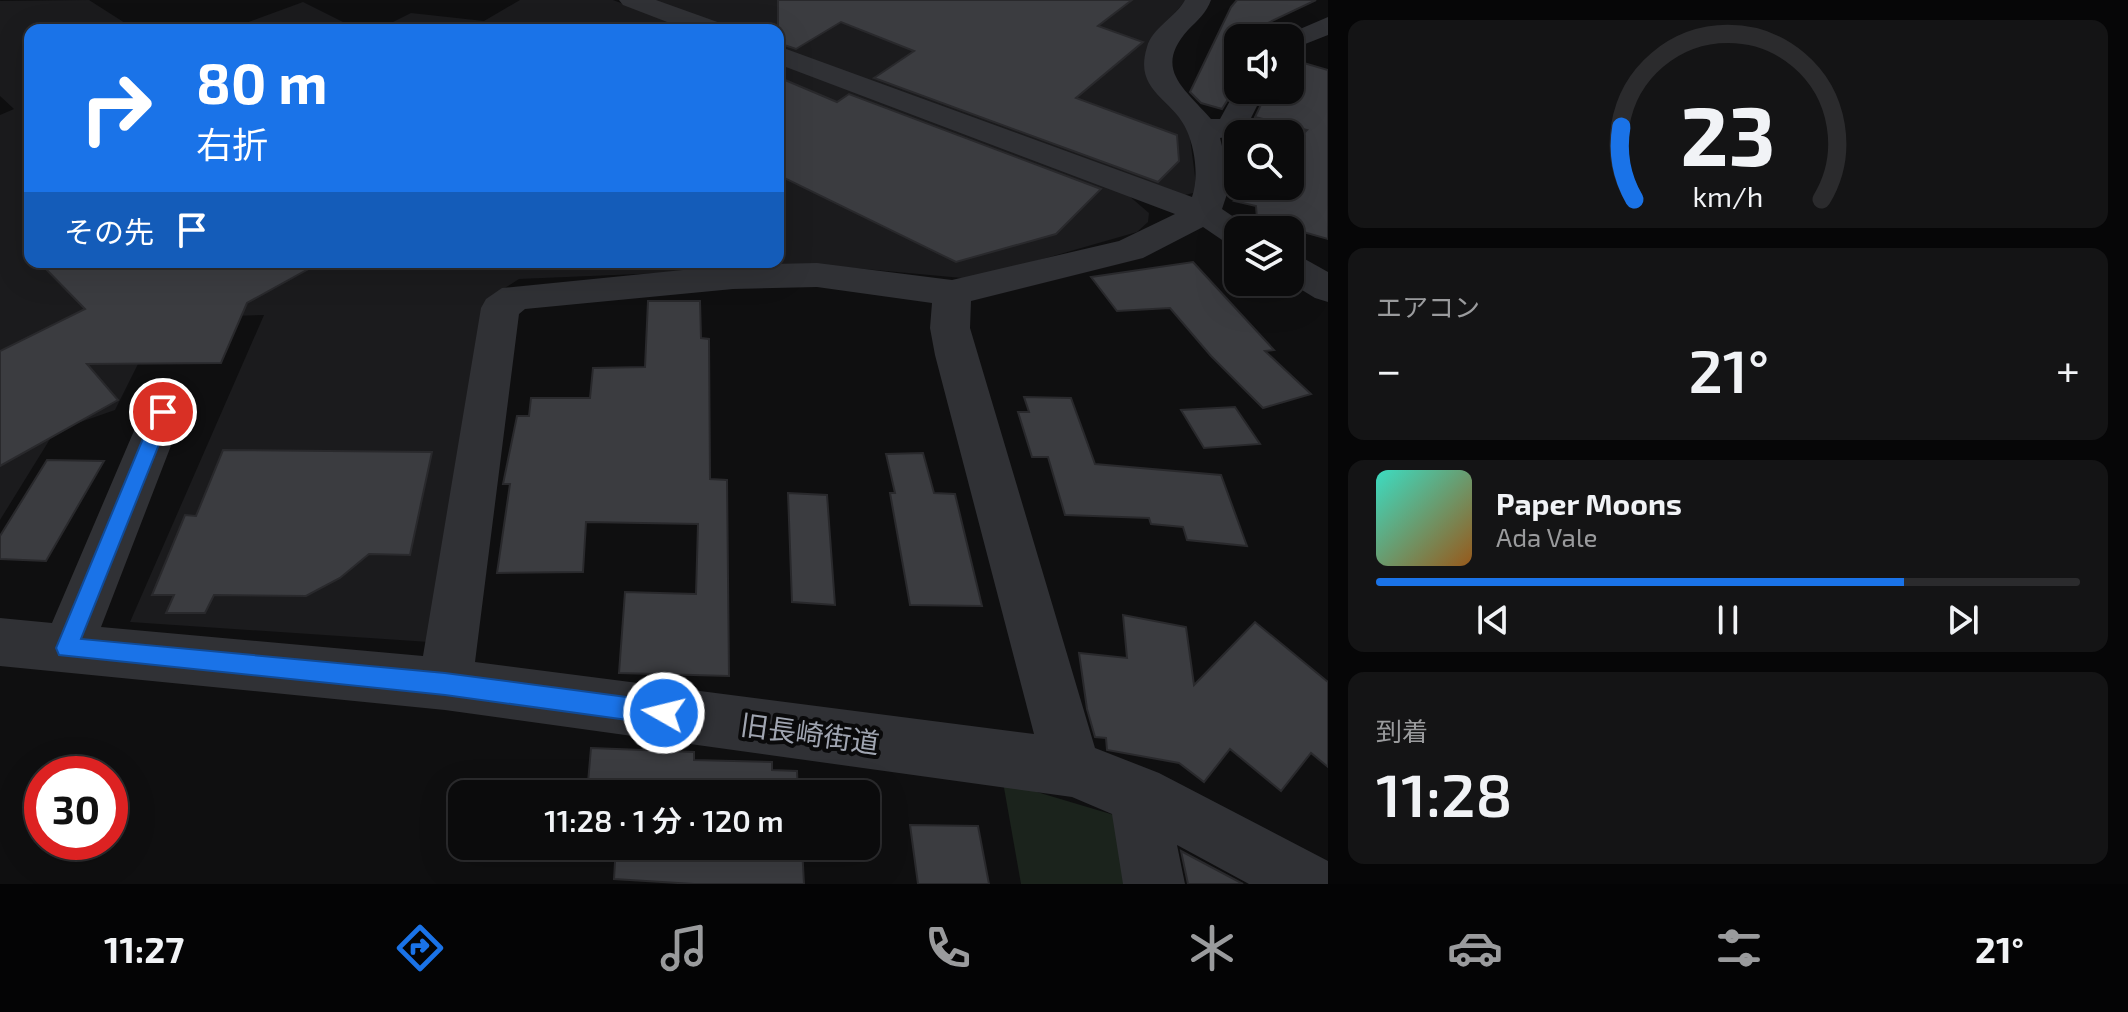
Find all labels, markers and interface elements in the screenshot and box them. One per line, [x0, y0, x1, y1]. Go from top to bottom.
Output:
map controls [1224, 24, 1304, 296]
button: sound [1224, 24, 1304, 104]
text: 80 m [196, 48, 328, 115]
icon: right [64, 56, 168, 160]
text: 23 [1680, 83, 1776, 183]
button: search [1224, 120, 1304, 200]
text: 右折 [196, 122, 268, 165]
text: km/h [1693, 178, 1763, 213]
icon: arrive [170, 208, 214, 252]
text: その先 [64, 213, 154, 249]
button: layers [1224, 216, 1304, 296]
text: エアコン [1376, 291, 1480, 322]
text: 21° [1688, 333, 1769, 405]
text: − [1376, 342, 1402, 395]
text: + [2056, 342, 2080, 395]
pin [129, 378, 197, 446]
icon: arrive [141, 390, 185, 434]
text: Paper Moons [1496, 485, 1682, 521]
text: Ada Vale [1496, 521, 1598, 552]
icon: previous [1471, 598, 1515, 642]
icon: pause [1706, 598, 1750, 642]
icon: next [1941, 598, 1985, 642]
position arrow [622, 671, 706, 755]
street label: 旧長崎街道 [738, 706, 882, 760]
text: 到着 [1376, 715, 1428, 746]
speed limit sign: 30 [24, 756, 128, 860]
text: 11:28 [1376, 757, 1512, 829]
text: 11:28 · 1 分 · 120 m [544, 802, 784, 838]
icon: directions [392, 920, 448, 976]
icon: music [656, 920, 712, 976]
icon: phone [920, 920, 976, 976]
icon: climate [1184, 920, 1240, 976]
icon: car [1447, 920, 1503, 976]
icon: filters [1711, 920, 1767, 976]
text: 11:27 [104, 927, 184, 970]
text: 21° [1975, 927, 2024, 970]

